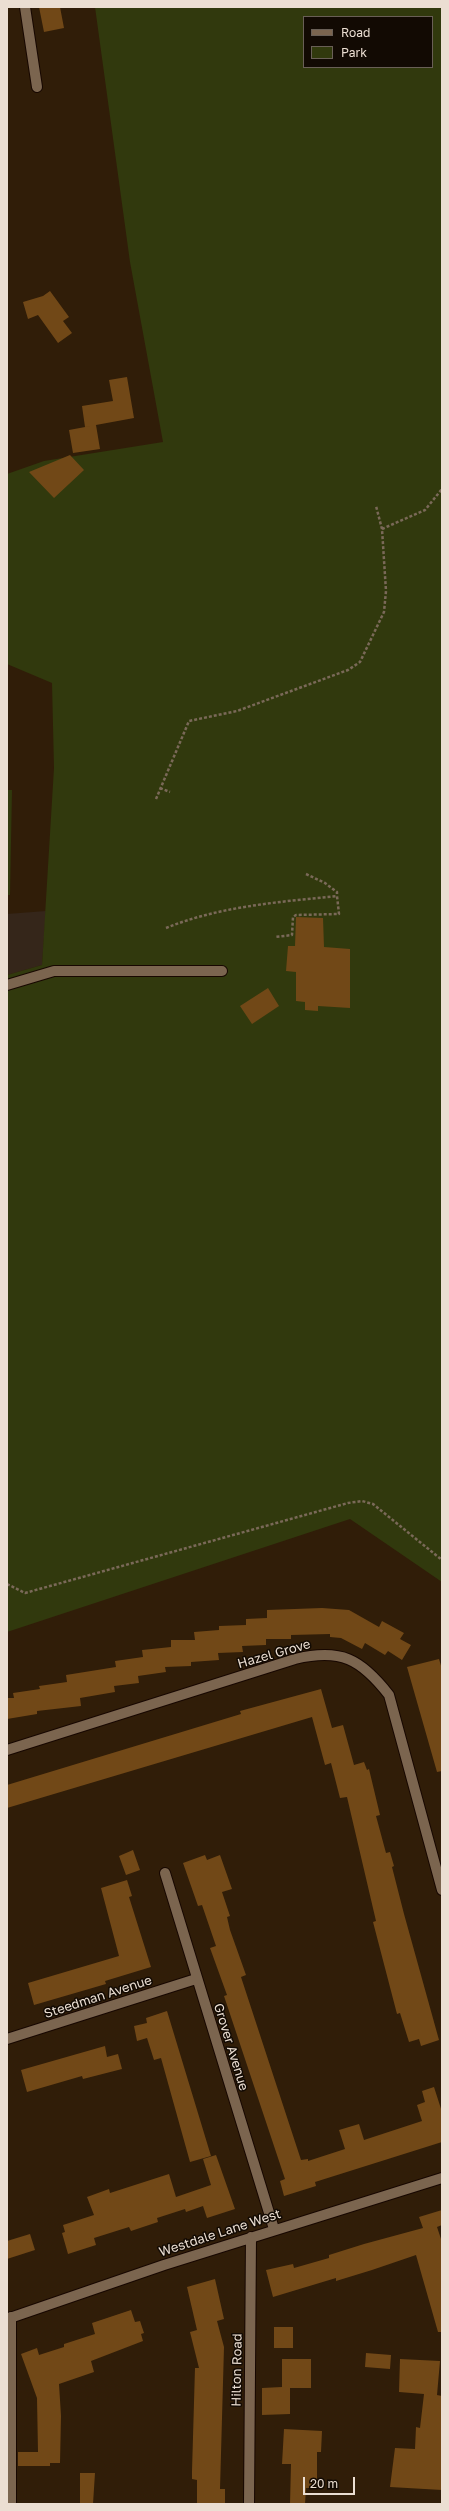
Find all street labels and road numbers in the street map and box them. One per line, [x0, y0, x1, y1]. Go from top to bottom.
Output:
street label: Hazel Grove [236, 1636, 312, 1672]
street label: Steedman Avenue [42, 1972, 154, 2022]
street label: Grover Avenue [210, 2001, 252, 2093]
street label: Westdale Lane West [157, 2206, 283, 2260]
street label: Hilton Road [229, 2333, 245, 2407]

